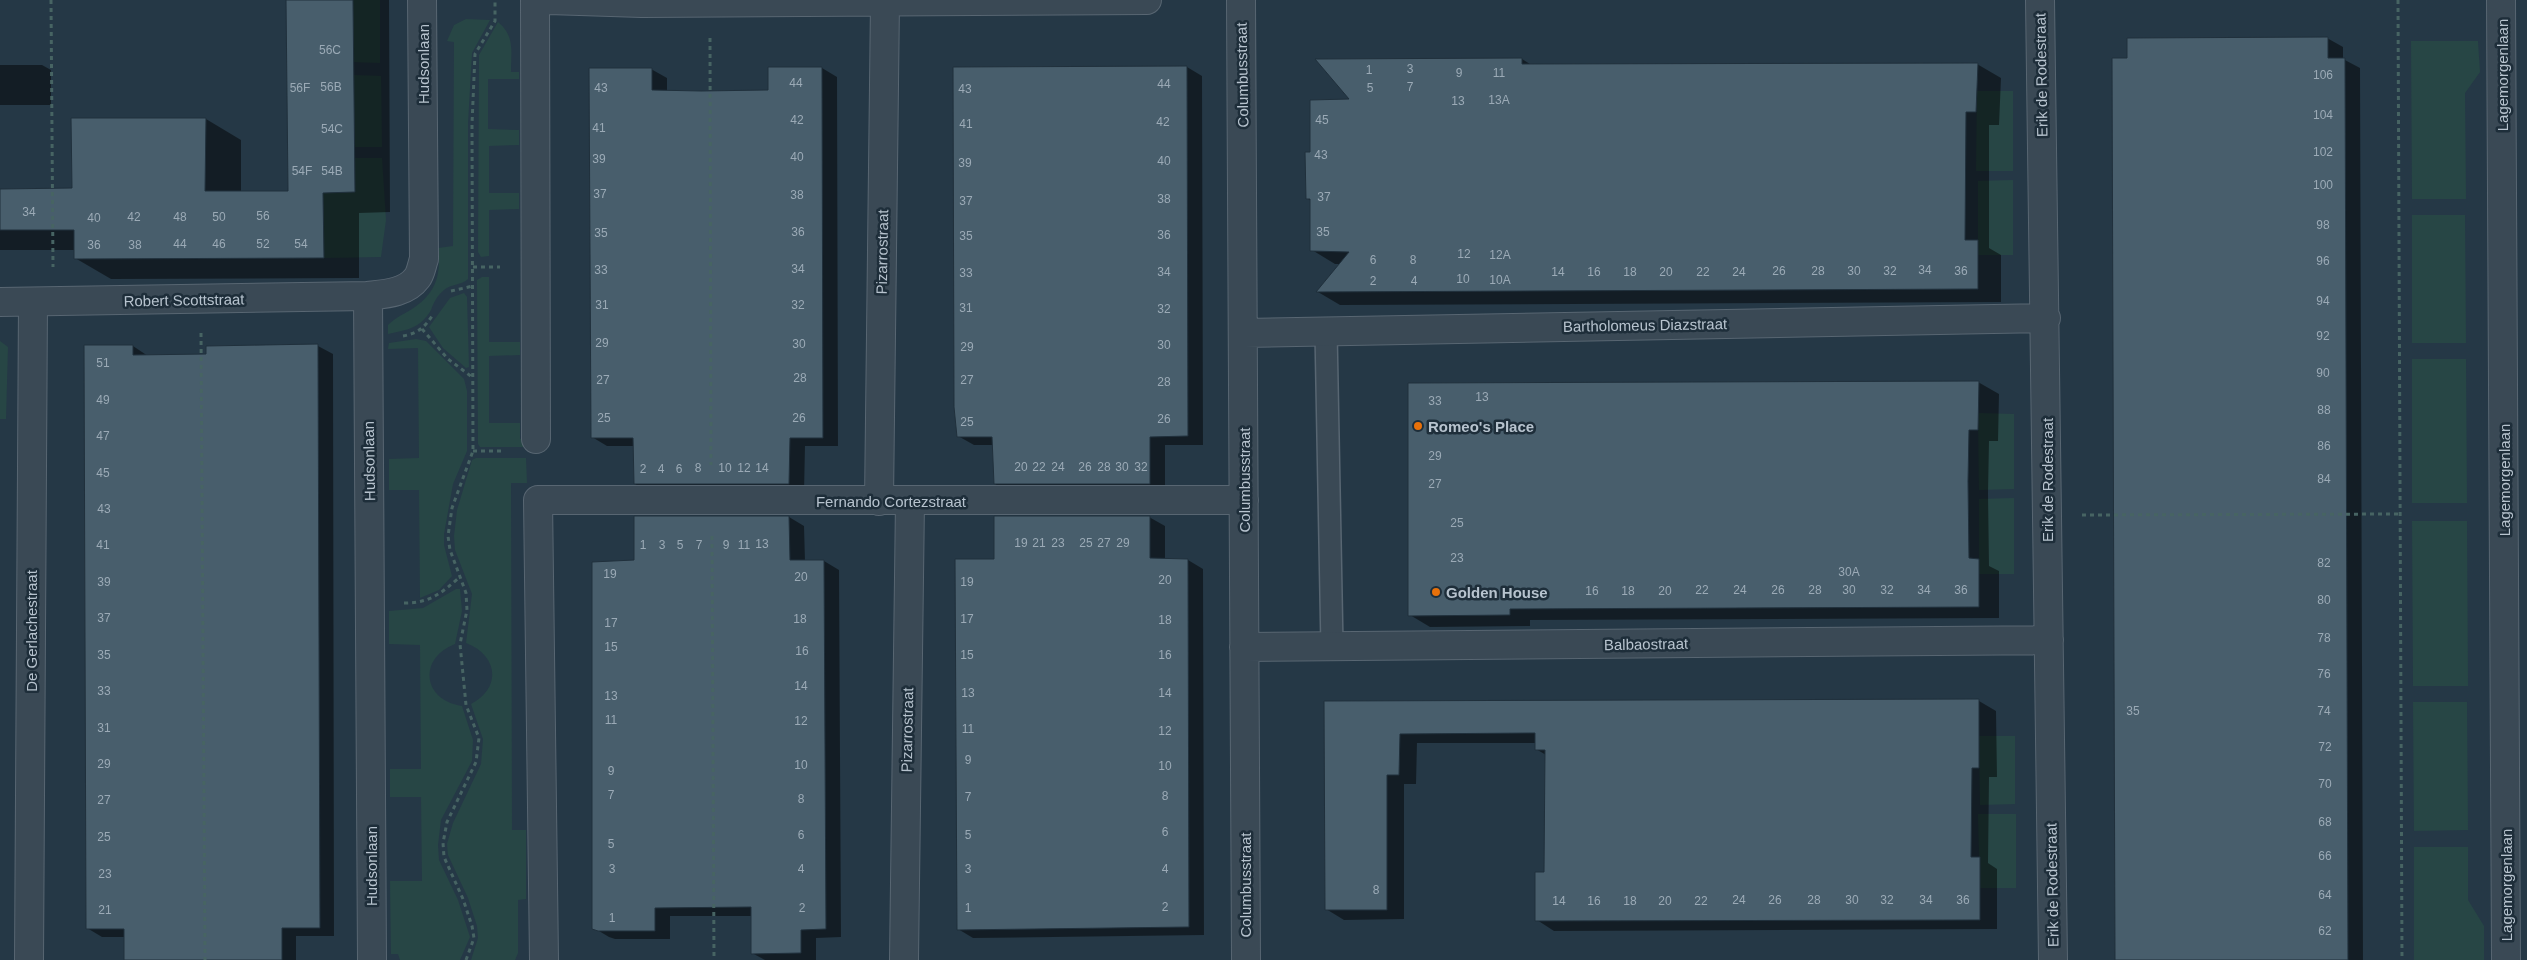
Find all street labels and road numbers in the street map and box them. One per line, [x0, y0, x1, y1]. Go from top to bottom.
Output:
street label: Erik de Rodestraat [2031, 12, 2051, 137]
street label: Lagemorgenlaan [2494, 19, 2511, 131]
street label: Columbusstraat [1233, 22, 1251, 128]
street label: Hudsonlaan [415, 24, 432, 104]
street label: Pizarrostraat [873, 209, 891, 295]
street label: Robert Scottstraat [123, 290, 245, 310]
street label: Bartholomeus Diazstraat [1563, 315, 1728, 335]
street label: Erik de Rodestraat [2039, 417, 2056, 542]
street label: Hudsonlaan [360, 421, 378, 501]
street label: Lagemorgenlaan [2496, 424, 2513, 536]
street label: Columbusstraat [1236, 427, 1253, 533]
street label: Fernando Cortezstraat [816, 493, 967, 510]
street label: De Gerlachestraat [23, 569, 40, 692]
street label: Balbaostraat [1604, 635, 1689, 653]
street label: Pizarrostraat [898, 687, 916, 773]
street label: Erik de Rodestraat [2042, 822, 2062, 947]
street label: Hudsonlaan [363, 826, 380, 906]
street label: Lagemorgenlaan [2498, 829, 2515, 941]
street label: Columbusstraat [1237, 832, 1254, 938]

